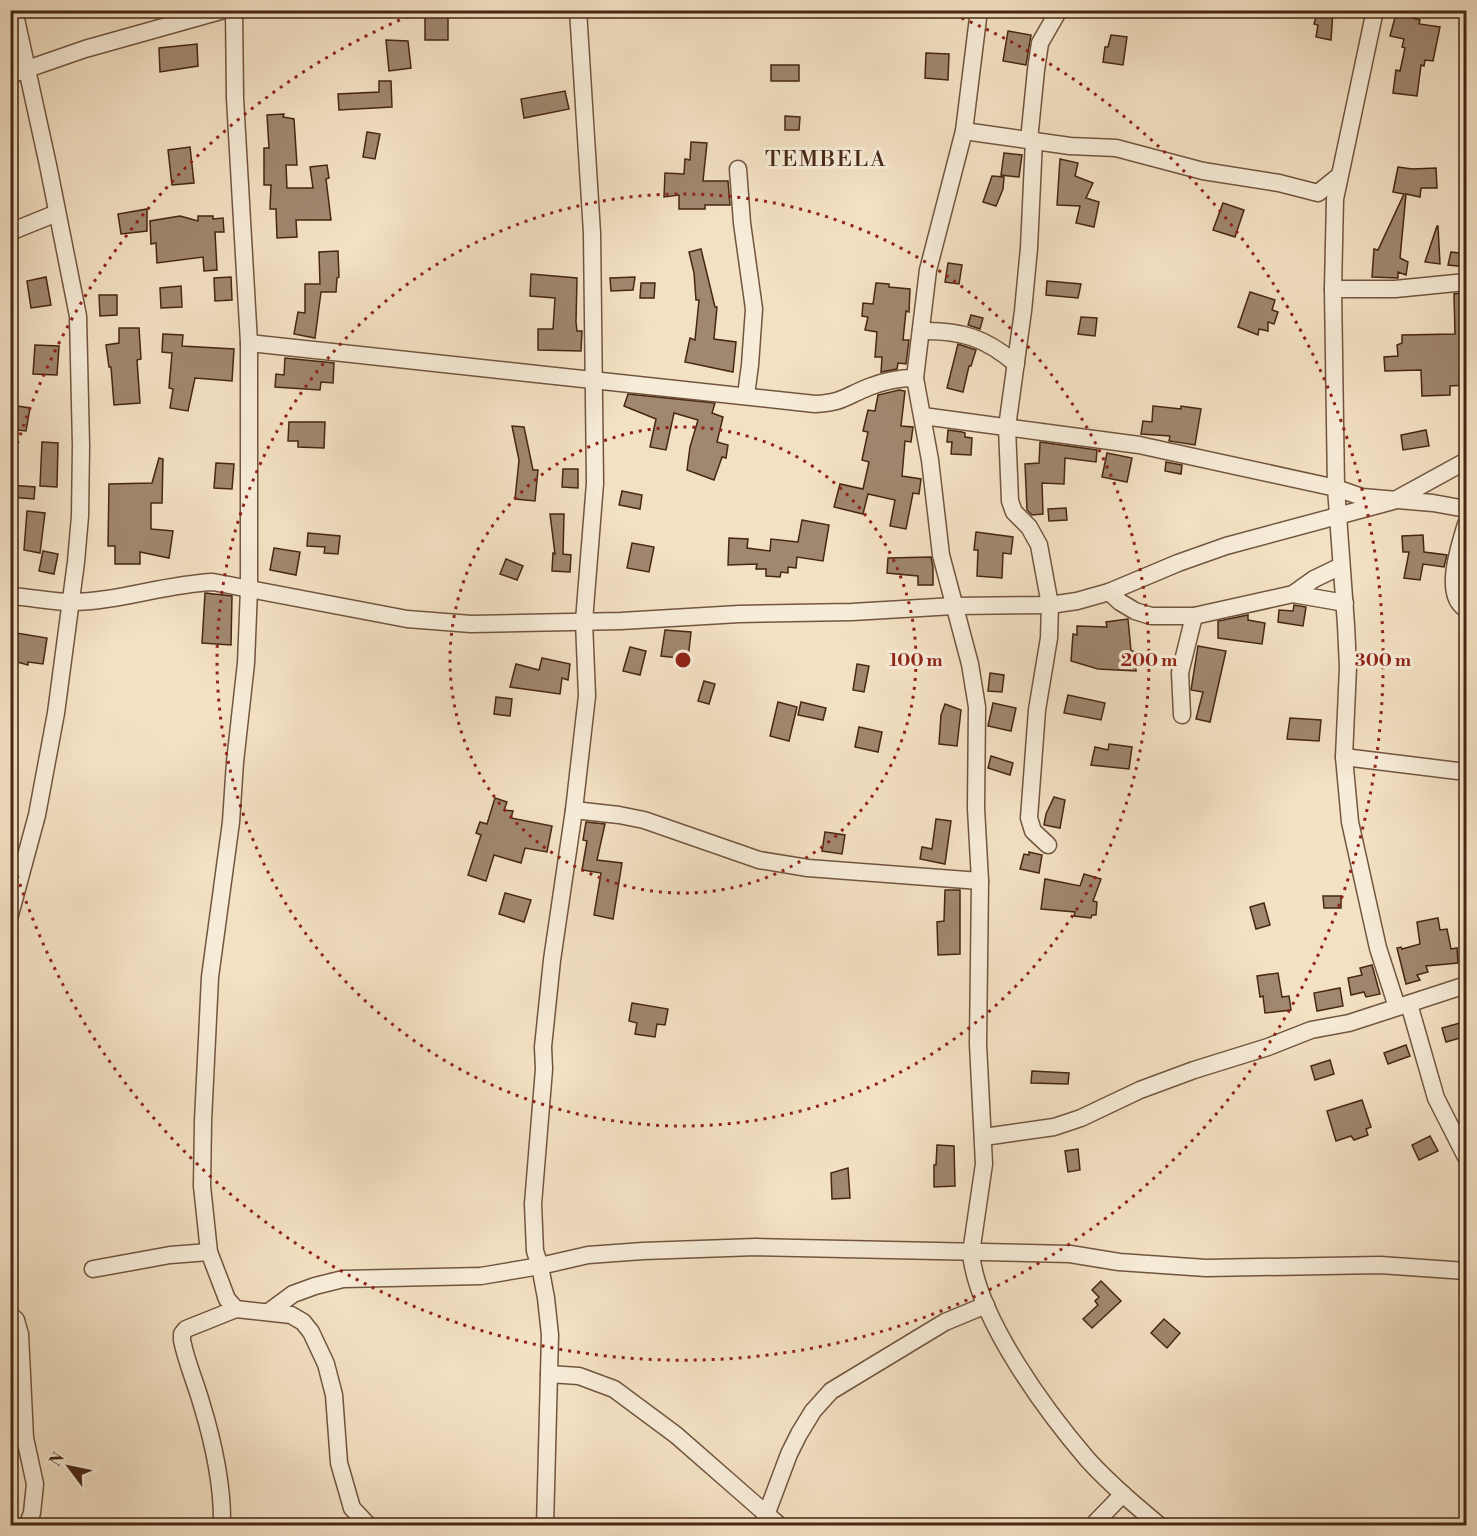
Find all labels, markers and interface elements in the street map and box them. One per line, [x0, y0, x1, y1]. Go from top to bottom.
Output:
district label: TEMBELA [765, 146, 887, 173]
text: 100 m [889, 649, 943, 672]
text: 200 m [1121, 649, 1178, 672]
text: 300 m [1355, 649, 1412, 672]
centre of rings [673, 650, 693, 670]
north arrow [39, 1437, 99, 1497]
text: N [45, 1449, 69, 1470]

